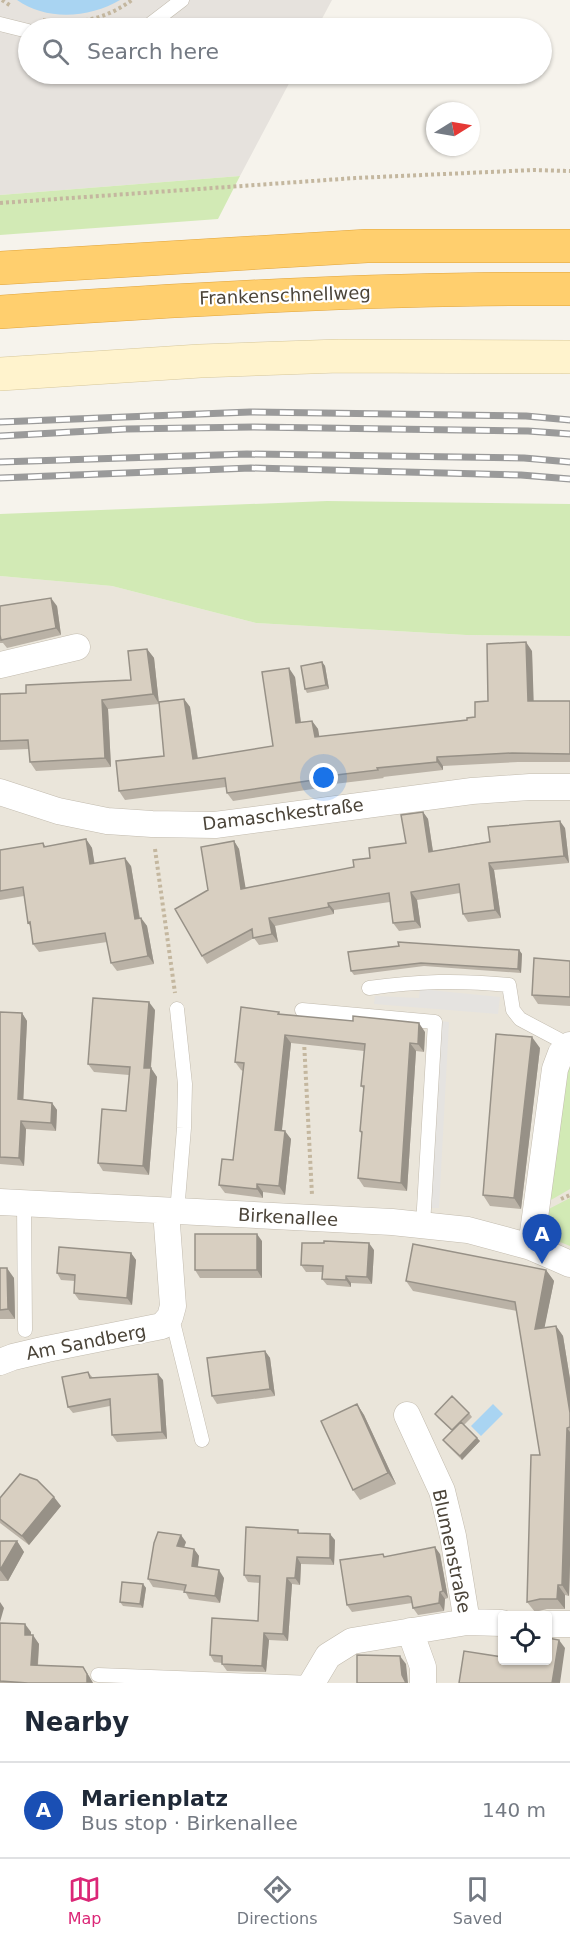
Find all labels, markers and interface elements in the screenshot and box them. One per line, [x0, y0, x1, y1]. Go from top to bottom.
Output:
search box [18, 18, 552, 84]
icon: search [39, 35, 72, 68]
text: Search here [87, 39, 219, 64]
north arrow [426, 102, 480, 156]
street label: Frankenschnellweg [199, 282, 371, 308]
your location [309, 763, 338, 792]
street label: Damaschkestraße [201, 794, 365, 834]
street label: Birkenallee [237, 1204, 339, 1230]
pin: A [522, 1214, 562, 1264]
street label: Am Sandberg [24, 1320, 148, 1364]
street label: Blumenstraße [429, 1487, 475, 1615]
map controls [498, 1611, 552, 1665]
button: locate [498, 1611, 552, 1665]
text: Nearby [24, 1707, 129, 1737]
text: Marienplatz [81, 1786, 228, 1811]
text: A [36, 1798, 51, 1822]
text: 140 m [482, 1798, 546, 1822]
text: Bus stop · Birkenallee [81, 1811, 298, 1835]
tab: Map [68, 1873, 101, 1928]
tab: Directions [237, 1873, 317, 1928]
tab: Saved [453, 1873, 502, 1928]

